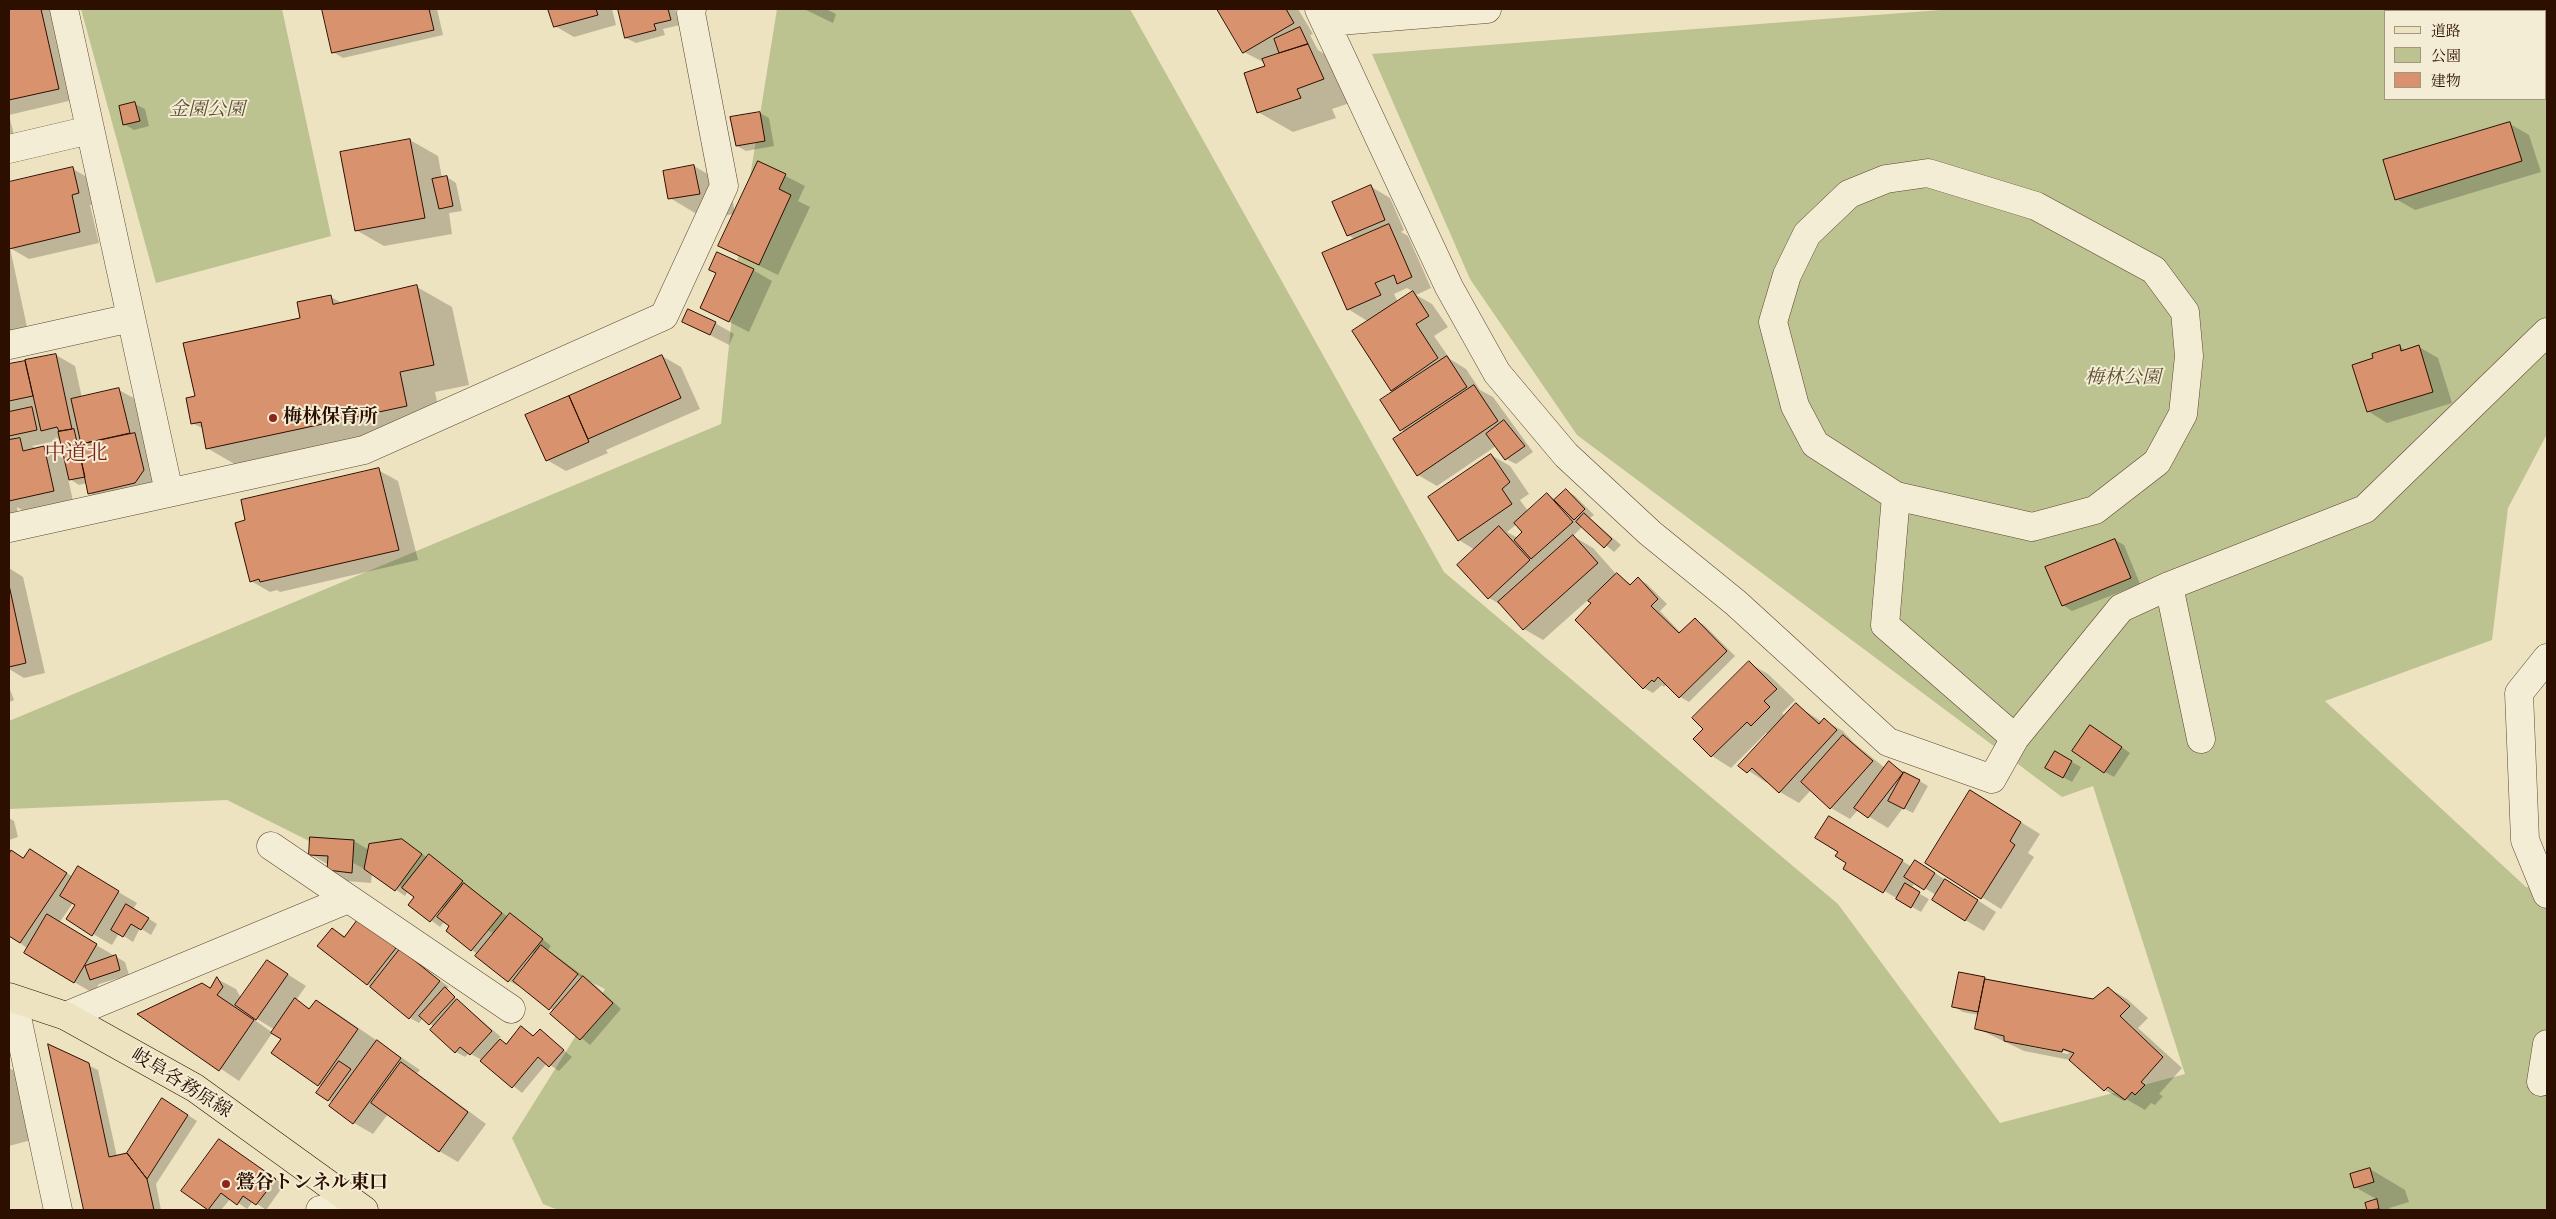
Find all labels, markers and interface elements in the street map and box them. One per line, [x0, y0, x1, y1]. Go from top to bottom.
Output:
legend [2384, 10, 2546, 100]
text: 道路 [2431, 21, 2461, 41]
text: 公園 [2431, 46, 2461, 66]
text: 建物 [2431, 71, 2461, 91]
park label: 金園公園 [169, 100, 245, 122]
park label: 梅林公園 [2085, 368, 2161, 390]
place label: 梅林保育所 [283, 407, 378, 429]
marker: 梅林保育所 [267, 412, 279, 424]
district label: 中道北 [45, 441, 107, 467]
street label: 岐阜各務原線 [127, 1044, 235, 1124]
place label: 鶯谷トンネル東口 [236, 1173, 388, 1195]
marker: 鶯谷トンネル東口 [220, 1178, 232, 1190]

